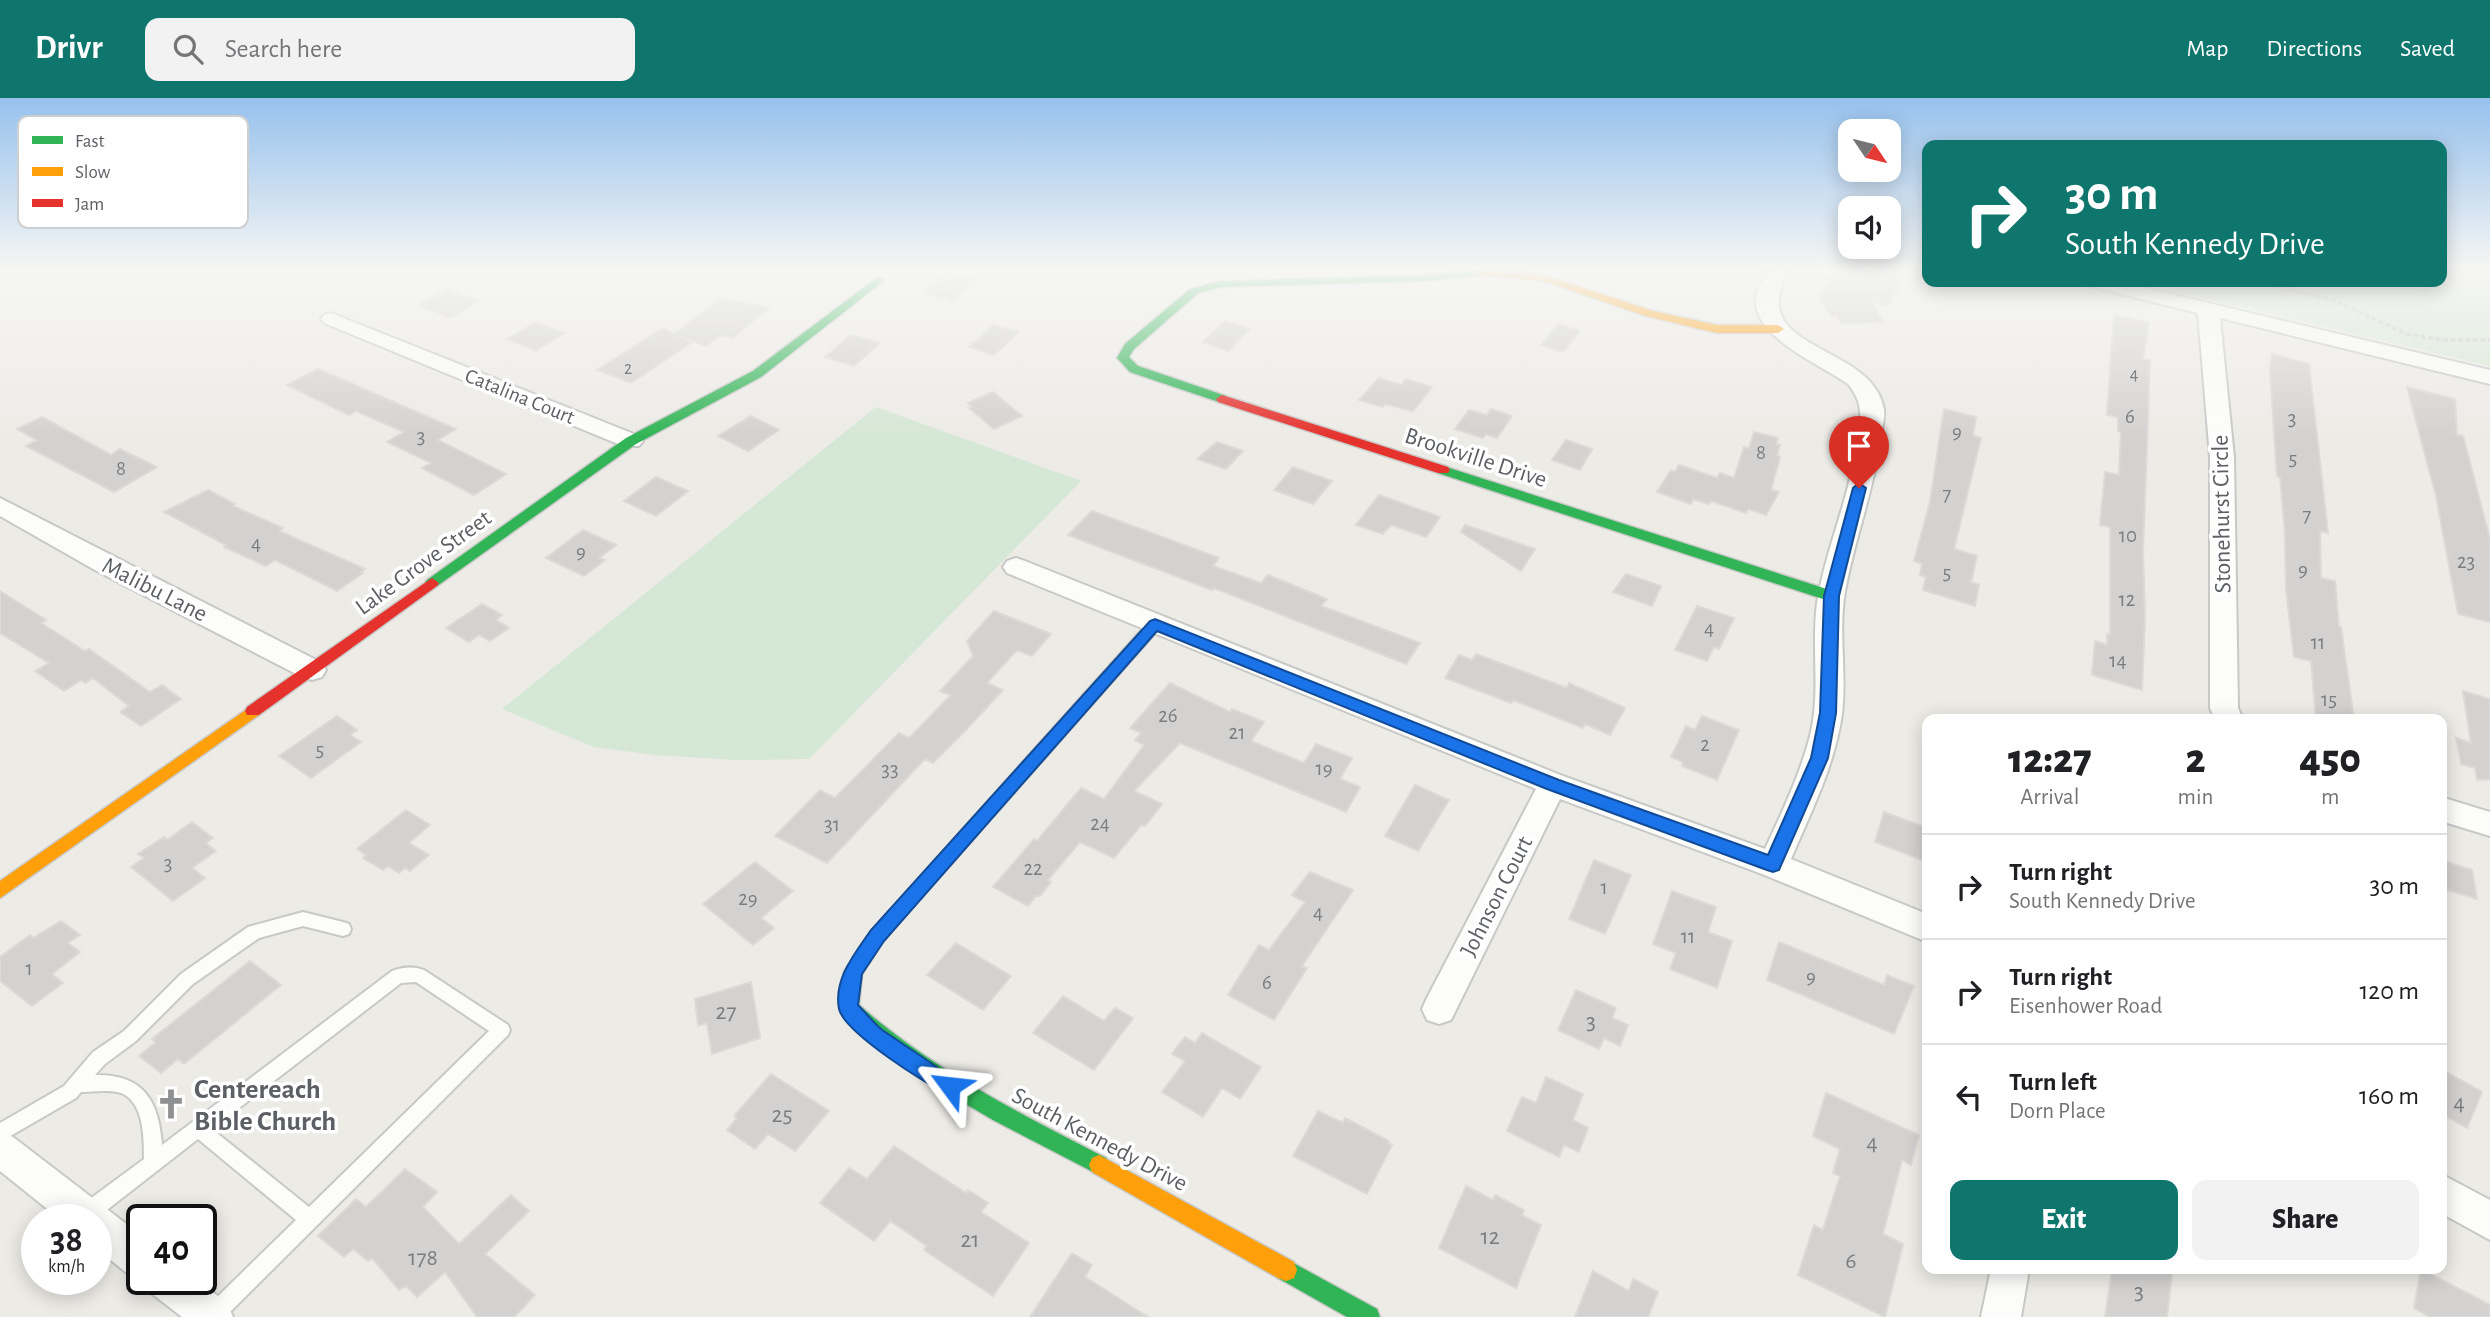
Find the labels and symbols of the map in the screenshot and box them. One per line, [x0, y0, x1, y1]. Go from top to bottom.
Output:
legend [18, 116, 248, 228]
north arrow [1838, 119, 1900, 182]
text: Fast [75, 132, 105, 151]
text: Slow [75, 163, 111, 182]
text: Jam [75, 195, 104, 214]
house number: 2 [624, 360, 632, 378]
street label: Catalina Court [462, 365, 578, 428]
house number: 4 [2130, 366, 2139, 384]
house number: 6 [2125, 406, 2135, 427]
house number: 3 [2288, 408, 2296, 429]
pin [1829, 416, 1889, 488]
house number: 9 [1952, 421, 1962, 442]
street label: Brookville Drive [1402, 424, 1550, 492]
house number: 3 [417, 426, 425, 447]
street label: Stonehurst Circle [2209, 434, 2235, 593]
house number: 8 [1756, 442, 1766, 463]
house number: 5 [2289, 448, 2297, 469]
house number: 8 [116, 458, 126, 479]
house number: 7 [1943, 484, 1952, 505]
house number: 7 [2303, 505, 2312, 526]
street label: Lake Grove Street [351, 506, 496, 620]
house number: 10 [2119, 525, 2137, 546]
house number: 4 [251, 533, 261, 554]
house number: 9 [576, 541, 586, 562]
house number: 23 [2457, 551, 2475, 572]
street label: Malibu Lane [98, 553, 211, 627]
house number: 9 [2298, 559, 2308, 580]
house number: 5 [1943, 562, 1951, 583]
house number: 12 [2119, 589, 2135, 610]
house number: 4 [1704, 618, 1714, 639]
house number: 11 [2311, 632, 2325, 653]
house number: 14 [2109, 650, 2127, 671]
house number: 15 [2321, 689, 2337, 710]
house number: 26 [1158, 705, 1178, 726]
house number: 21 [1229, 722, 1245, 743]
house number: 2 [1700, 734, 1710, 755]
house number: 5 [316, 739, 324, 760]
house number: 19 [1315, 758, 1333, 779]
house number: 33 [881, 759, 899, 780]
house number: 24 [1090, 813, 1110, 834]
house number: 31 [824, 814, 840, 835]
street label: Johnson Court [1456, 832, 1538, 960]
house number: 3 [164, 853, 172, 874]
house number: 22 [1023, 858, 1043, 879]
house number: 1 [1600, 877, 1608, 898]
house number: 29 [738, 888, 758, 909]
house number: 4 [1313, 902, 1323, 923]
house number: 11 [1681, 926, 1695, 947]
house number: 1 [25, 958, 33, 979]
house number: 9 [1806, 966, 1816, 987]
house number: 6 [1262, 972, 1272, 993]
house number: 27 [716, 1000, 736, 1024]
house number: 3 [1586, 1010, 1596, 1034]
position arrow [913, 1049, 987, 1123]
place label: Centereach Bible Church [194, 1076, 336, 1136]
street label: South Kennedy Drive [1008, 1084, 1191, 1196]
church icon: Centereach Bible Church [154, 1087, 188, 1121]
house number: 4 [2453, 1091, 2465, 1115]
house number: 25 [772, 1103, 792, 1127]
house number: 4 [1866, 1131, 1878, 1155]
speed limit sign: 40 [126, 1204, 217, 1295]
house number: 12 [1480, 1225, 1500, 1249]
house number: 21 [960, 1228, 980, 1252]
house number: 178 [408, 1246, 438, 1270]
house number: 6 [1845, 1249, 1857, 1273]
house number: 3 [2134, 1280, 2144, 1304]

